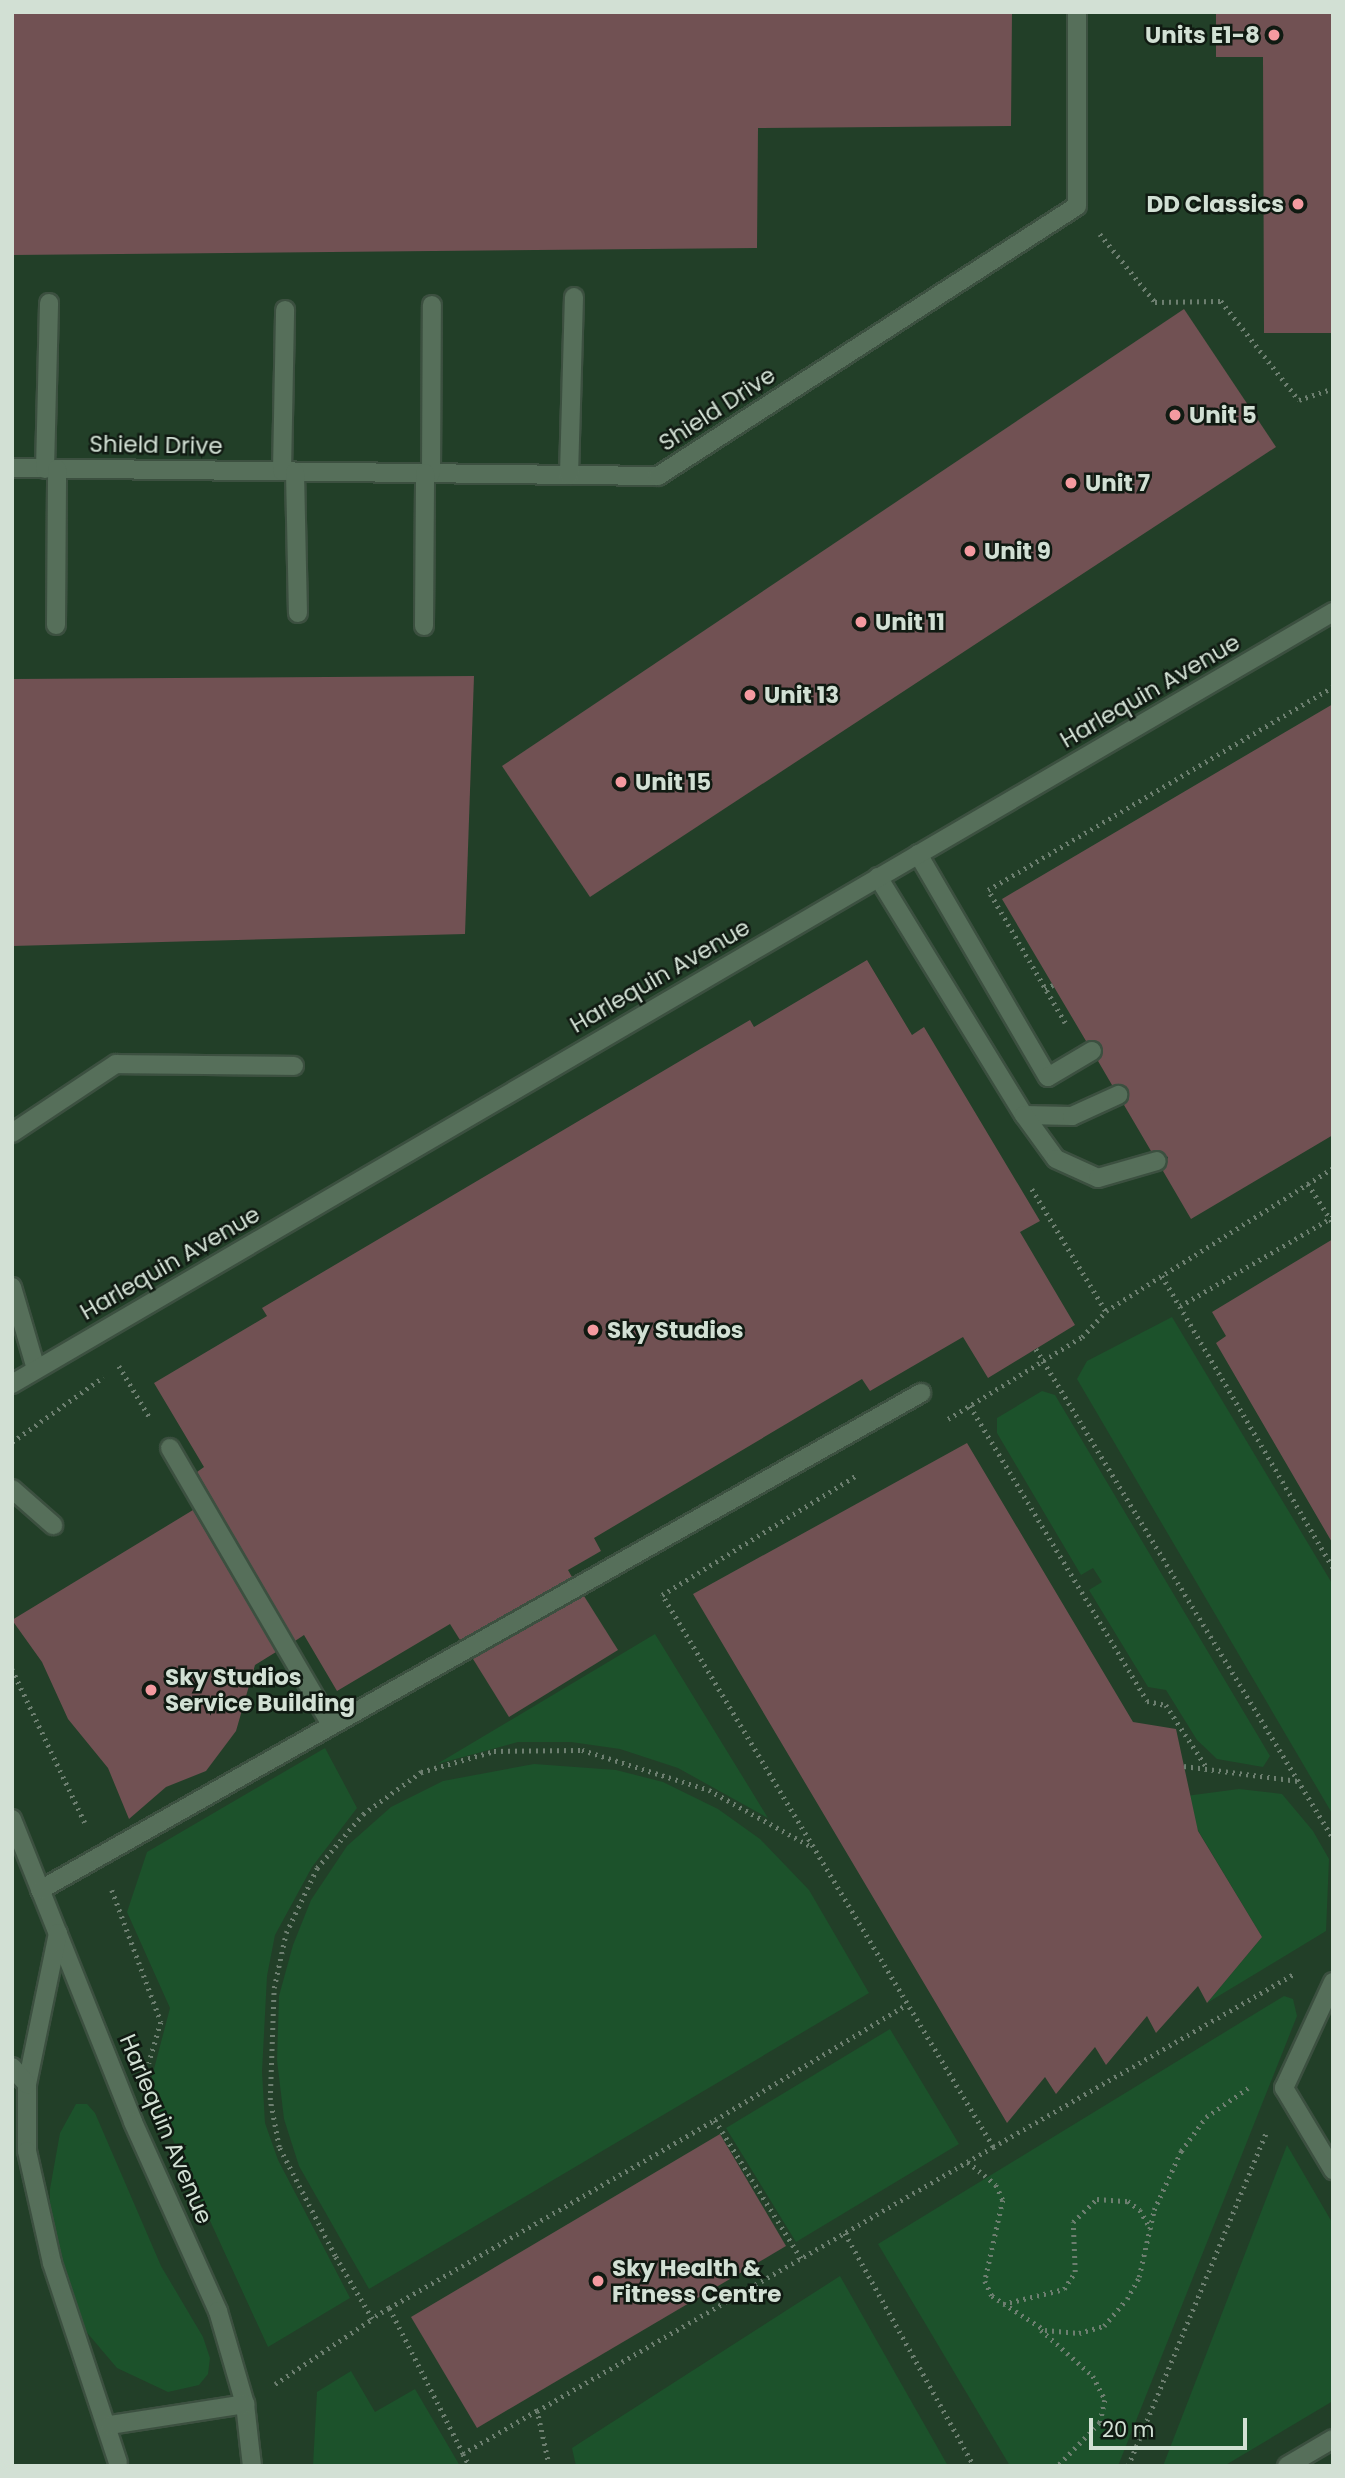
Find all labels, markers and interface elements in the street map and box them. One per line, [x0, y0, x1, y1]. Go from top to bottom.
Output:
place label: Units E1-8 [1145, 21, 1260, 49]
marker: Units E1-8 [1266, 27, 1282, 43]
place label: DD Classics [1147, 190, 1284, 218]
marker: DD Classics [1290, 196, 1306, 212]
street label: Shield Drive [654, 361, 780, 457]
place label: Unit 5 [1189, 401, 1257, 429]
marker: Unit 5 [1167, 407, 1183, 423]
street label: Shield Drive [89, 430, 223, 460]
place label: Unit 7 [1085, 469, 1150, 497]
marker: Unit 7 [1063, 475, 1079, 491]
place label: Unit 9 [984, 537, 1051, 565]
marker: Unit 9 [962, 543, 978, 559]
place label: Unit 11 [875, 608, 945, 636]
marker: Unit 11 [853, 614, 869, 630]
street label: Harlequin Avenue [1055, 628, 1245, 754]
place label: Unit 13 [764, 681, 839, 709]
marker: Unit 13 [742, 687, 758, 703]
place label: Unit 15 [635, 768, 711, 796]
marker: Unit 15 [613, 774, 629, 790]
street label: Harlequin Avenue [565, 913, 755, 1039]
street label: Harlequin Avenue [75, 1200, 265, 1326]
place label: Sky Studios [607, 1316, 744, 1344]
marker: Sky Studios [585, 1322, 601, 1338]
place label: Sky Studios Service Building [165, 1663, 355, 1717]
marker: Sky Studios Service Building [143, 1682, 159, 1698]
street label: Harlequin Avenue [114, 2030, 218, 2228]
place label: Sky Health & Fitness Centre [612, 2254, 781, 2308]
marker: Sky Health & Fitness Centre [590, 2273, 606, 2289]
scale bar [1093, 2404, 1250, 2448]
text: 20 m [1102, 2415, 1155, 2444]

